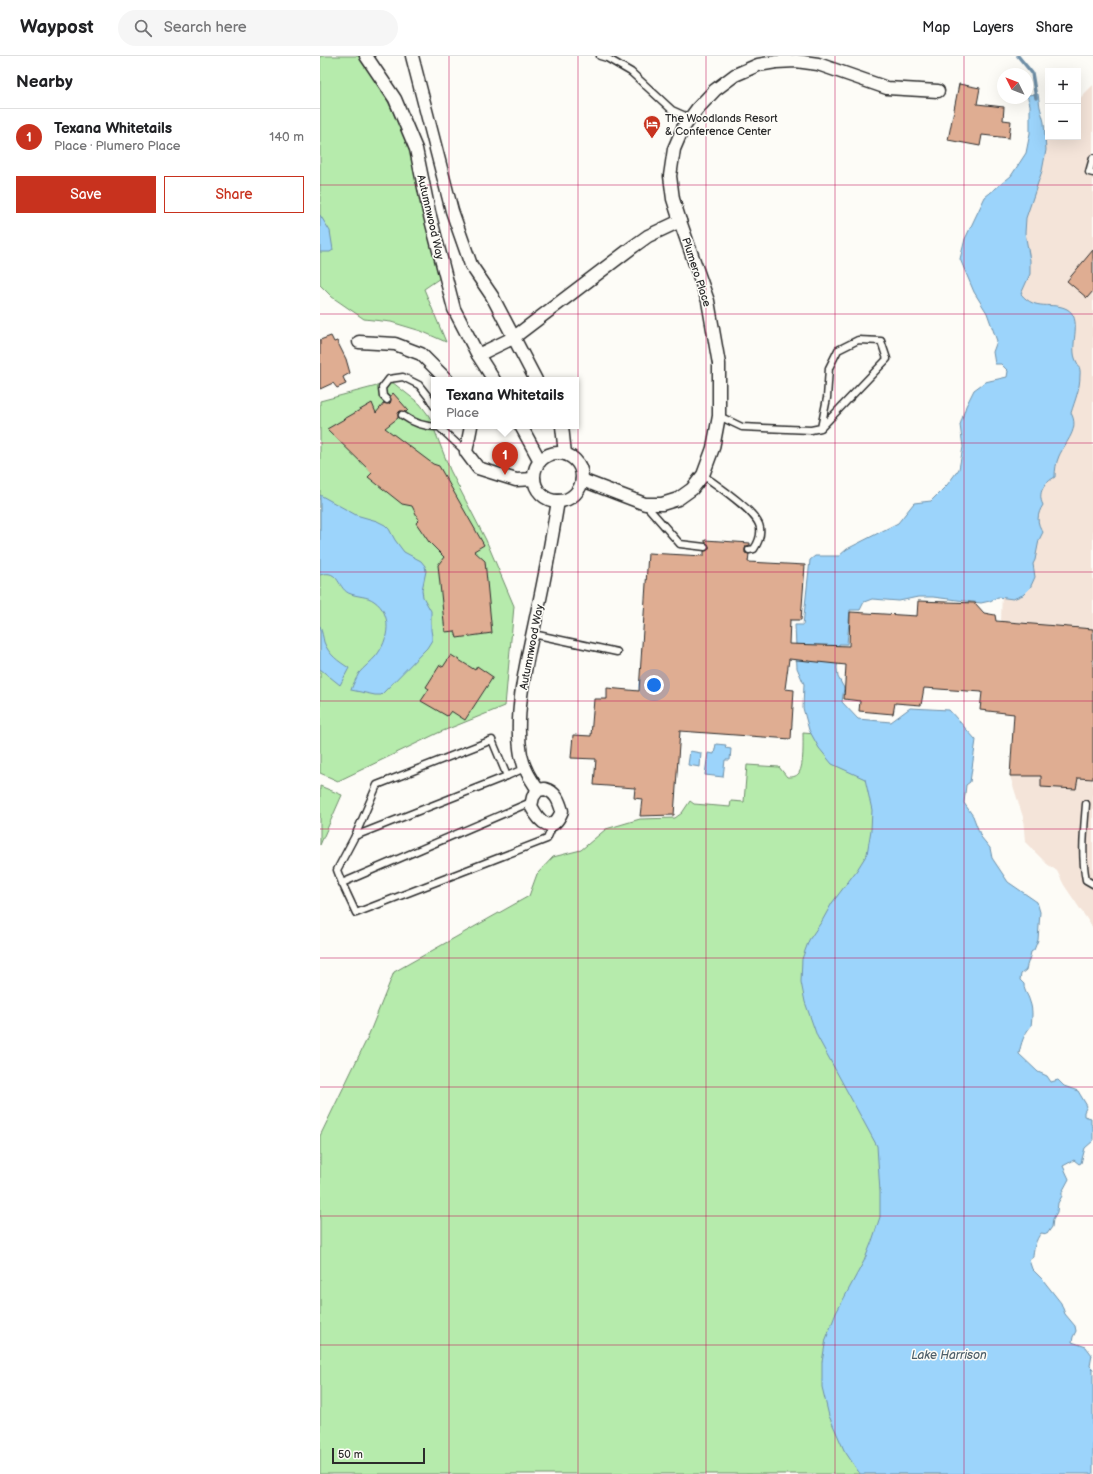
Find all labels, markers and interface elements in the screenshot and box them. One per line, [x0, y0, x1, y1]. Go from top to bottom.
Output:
search box [118, 10, 398, 46]
text: Waypost [20, 16, 94, 39]
icon: search [132, 17, 154, 39]
text: Search here [164, 18, 247, 37]
text: Map [922, 19, 950, 36]
text: Layers [972, 19, 1014, 36]
text: Share [1036, 19, 1073, 36]
north arrow [997, 68, 1033, 104]
map controls [1045, 68, 1081, 140]
button: + [1045, 68, 1081, 104]
text: Nearby [16, 72, 73, 92]
button: − [1045, 104, 1081, 140]
place label: The Woodlands Resort & Conference Center [665, 112, 778, 138]
hotel icon: The Woodlands Resort & Conference Center [642, 114, 662, 139]
text: Texana Whitetails [54, 119, 172, 138]
text: 1 [26, 129, 32, 145]
text: 140 m [269, 129, 304, 145]
text: Place · Plumero Place [54, 138, 181, 154]
street label: Autumnwood Way [414, 173, 447, 261]
button: Save [16, 176, 156, 213]
button: Share [164, 176, 304, 213]
street label: Plumero Place [679, 236, 714, 309]
popup [431, 377, 579, 429]
text: Texana Whitetails [446, 386, 564, 405]
text: Place [446, 405, 479, 421]
pin: 1 [492, 442, 518, 475]
street label: Autumnwood Way [517, 603, 546, 691]
your location [644, 675, 664, 695]
water label: Lake Harrison [911, 1348, 987, 1363]
scale bar [332, 1446, 425, 1465]
text: 50 m [338, 1448, 363, 1461]

